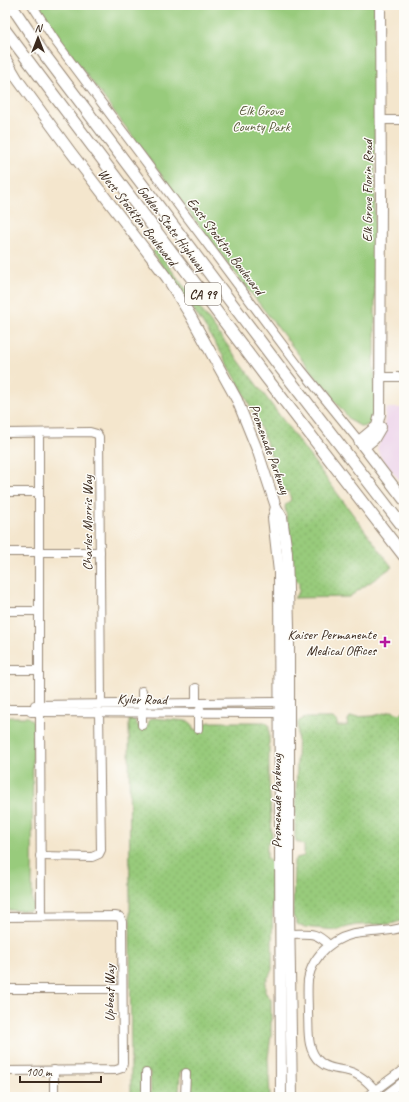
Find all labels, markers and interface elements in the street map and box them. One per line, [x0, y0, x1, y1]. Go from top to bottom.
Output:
north arrow [18, 18, 58, 58]
text: N [35, 21, 44, 35]
park label: Elk Grove County Park [232, 102, 291, 135]
street label: Elk Grove Florin Road [359, 137, 376, 242]
street label: West Stockton Boulevard [94, 165, 182, 271]
street label: Golden State Highway [134, 182, 210, 276]
street label: East Stockton Boulevard [183, 194, 269, 300]
road number: CA 99 [185, 283, 221, 305]
street label: Promenade Parkway [245, 402, 294, 498]
street label: Charles Morris Way [79, 474, 96, 571]
place label: Kaiser Permanente Medical Offices [288, 626, 377, 659]
marker: Kaiser Permanente Medical Offices [379, 636, 391, 648]
street label: Kyler Road [117, 691, 170, 708]
street label: Promenade Parkway [268, 753, 285, 848]
street label: Upbeat Way [101, 963, 118, 1022]
scale bar [20, 1058, 101, 1084]
text: 100 m [26, 1064, 53, 1080]

